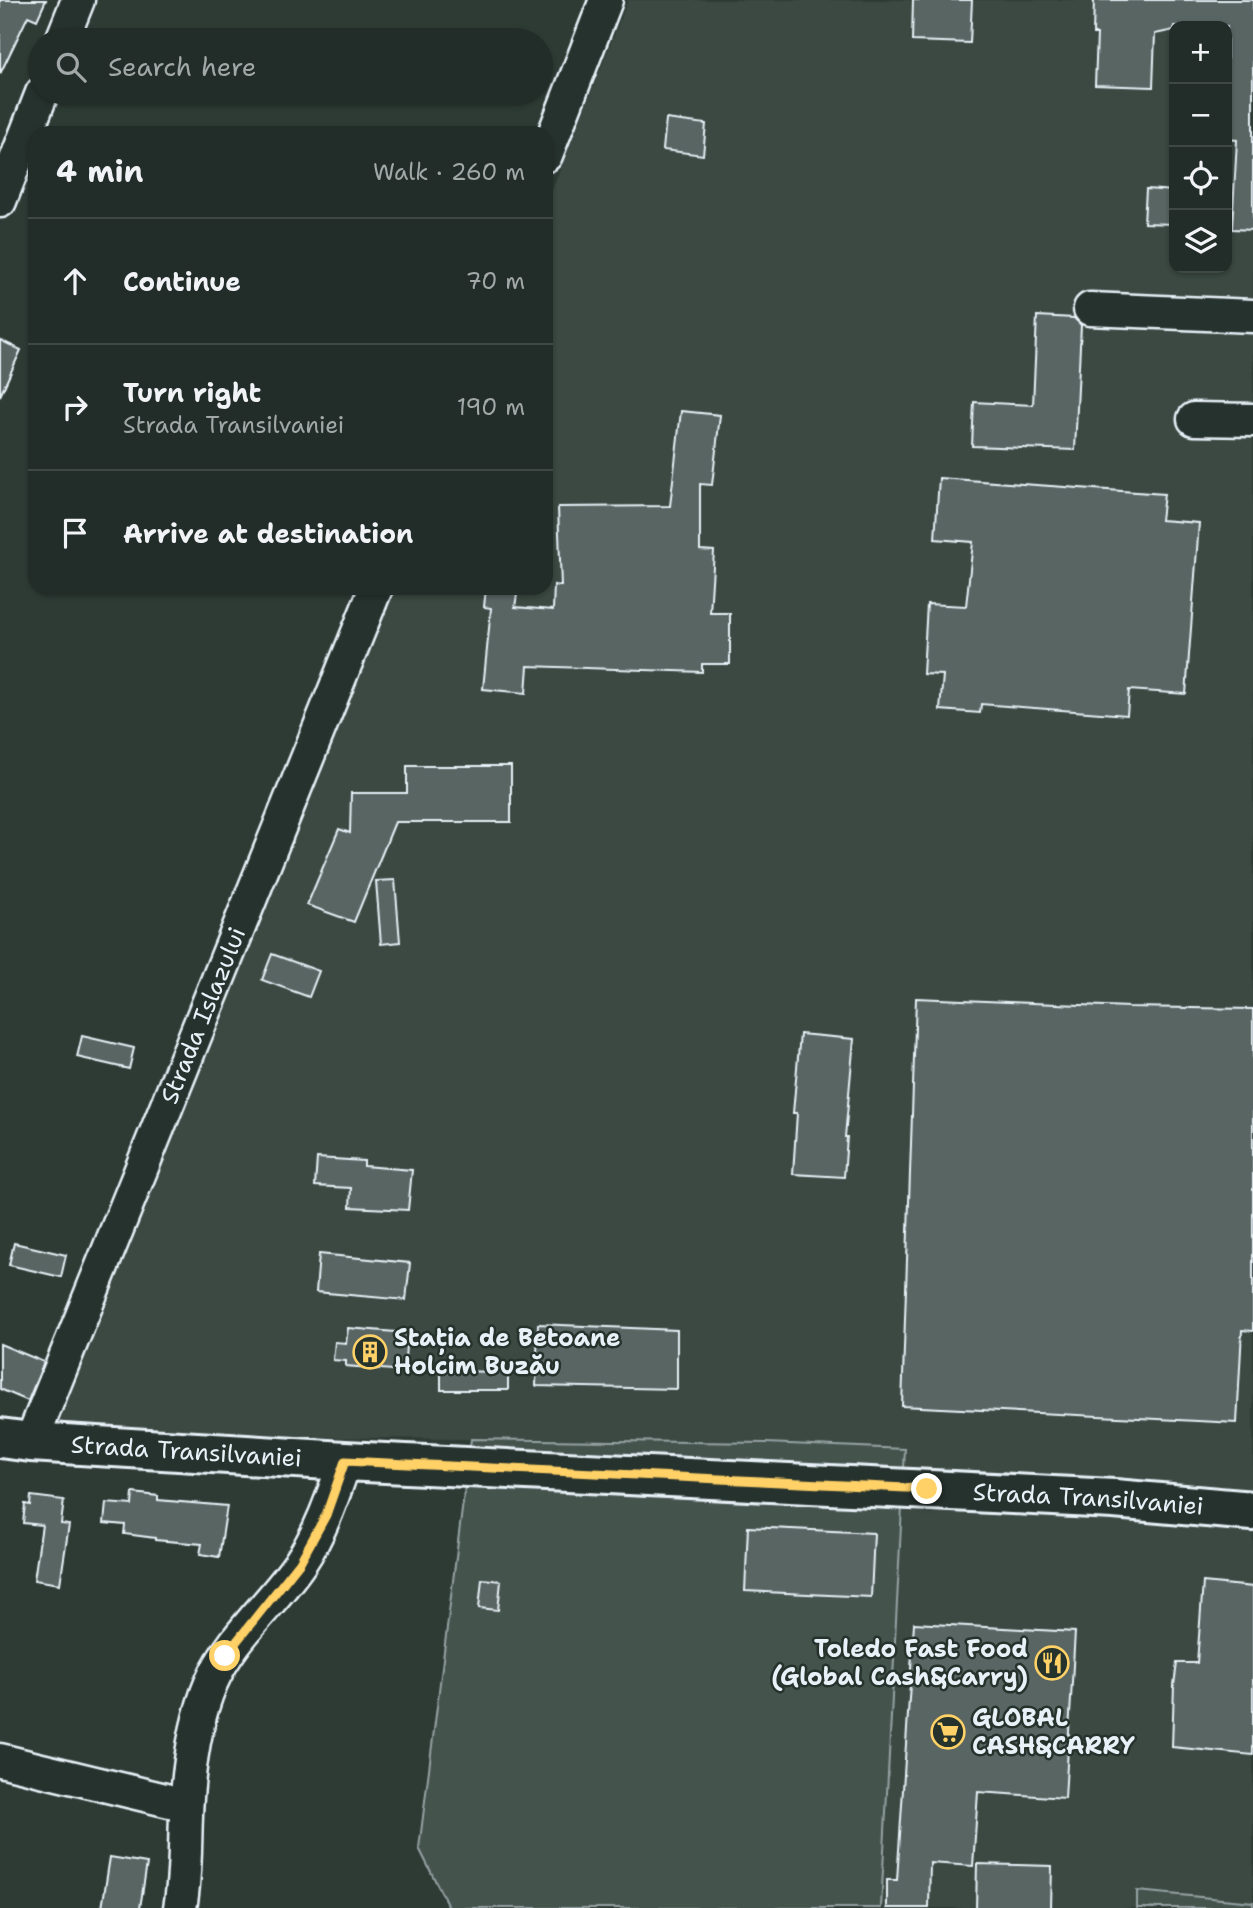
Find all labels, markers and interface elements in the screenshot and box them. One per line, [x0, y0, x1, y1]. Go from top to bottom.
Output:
map controls [1169, 21, 1232, 273]
button: + [1169, 21, 1232, 84]
search box [28, 28, 553, 105]
icon: search [52, 48, 90, 86]
text: Search here [108, 49, 257, 84]
button: − [1169, 84, 1232, 147]
button: locate [1169, 147, 1232, 210]
text: 4 min [56, 151, 143, 192]
text: Walk · 260 m [373, 157, 525, 187]
button: layers [1169, 210, 1232, 273]
icon: ahead [56, 262, 94, 300]
text: Continue [123, 264, 241, 299]
text: 70 m [466, 266, 525, 296]
text: Turn right [123, 375, 261, 410]
icon: right [56, 388, 94, 426]
text: 190 m [457, 392, 525, 422]
text: Strada Transilvaniei [123, 410, 344, 440]
icon: arrive [56, 514, 94, 552]
text: Arrive at destination [123, 516, 413, 551]
street label: Strada Islazului [153, 923, 253, 1108]
place label: Stația de Betoane Holcim Buzău [394, 1322, 620, 1382]
building icon: Stația de Betoane Holcim Buzău [351, 1333, 389, 1371]
street label: Strada Transilvaniei [70, 1428, 303, 1474]
route end [911, 1473, 942, 1504]
street label: Strada Transilvaniei [972, 1476, 1205, 1523]
place label: Toledo Fast Food (Global Cash&Carry) [771, 1633, 1028, 1693]
route start [209, 1640, 240, 1671]
restaurant icon: Toledo Fast Food (Global Cash&Carry) [1033, 1644, 1071, 1682]
place label: GLOBAL CASH&CARRY [972, 1702, 1135, 1762]
supermarket icon: GLOBAL CASH&CARRY [929, 1713, 967, 1751]

